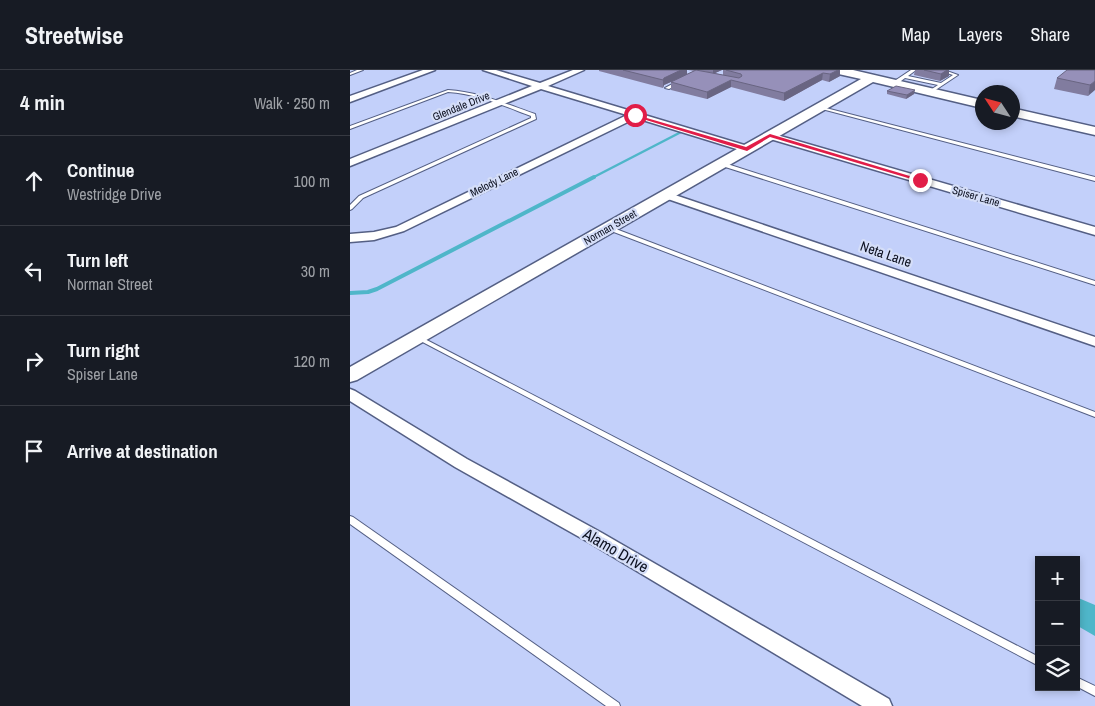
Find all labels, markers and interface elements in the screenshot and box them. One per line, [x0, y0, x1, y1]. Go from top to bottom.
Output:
text: Streetwise [25, 19, 123, 51]
text: Map [902, 22, 930, 47]
text: Layers [958, 22, 1003, 47]
text: Share [1031, 22, 1070, 47]
north arrow [975, 85, 1020, 130]
text: 4 min [20, 88, 65, 117]
street label: Glendale Drive [430, 88, 492, 124]
text: Walk · 250 m [254, 92, 330, 114]
route start [624, 104, 647, 127]
text: Continue [67, 157, 135, 183]
street label: Melody Lane [468, 164, 520, 200]
icon: ahead [20, 167, 48, 195]
route end [909, 169, 932, 192]
text: 100 m [294, 170, 330, 192]
text: Westridge Drive [67, 183, 162, 205]
street label: Spiser Lane [951, 183, 1001, 209]
street label: Norman Street [581, 206, 639, 248]
street label: Neta Lane [858, 237, 914, 271]
text: Turn left [67, 247, 128, 273]
icon: left [20, 257, 48, 285]
text: 30 m [301, 260, 330, 282]
text: Norman Street [67, 273, 152, 295]
text: Turn right [67, 337, 139, 363]
icon: right [20, 347, 48, 375]
text: 120 m [294, 350, 330, 372]
text: Spiser Lane [67, 363, 138, 385]
icon: arrive [20, 437, 48, 465]
text: Arrive at destination [67, 438, 218, 464]
street label: Alamo Drive [578, 522, 653, 578]
map controls [1035, 556, 1080, 691]
button: + [1035, 556, 1080, 601]
button: − [1035, 601, 1080, 646]
button: layers [1035, 646, 1080, 691]

